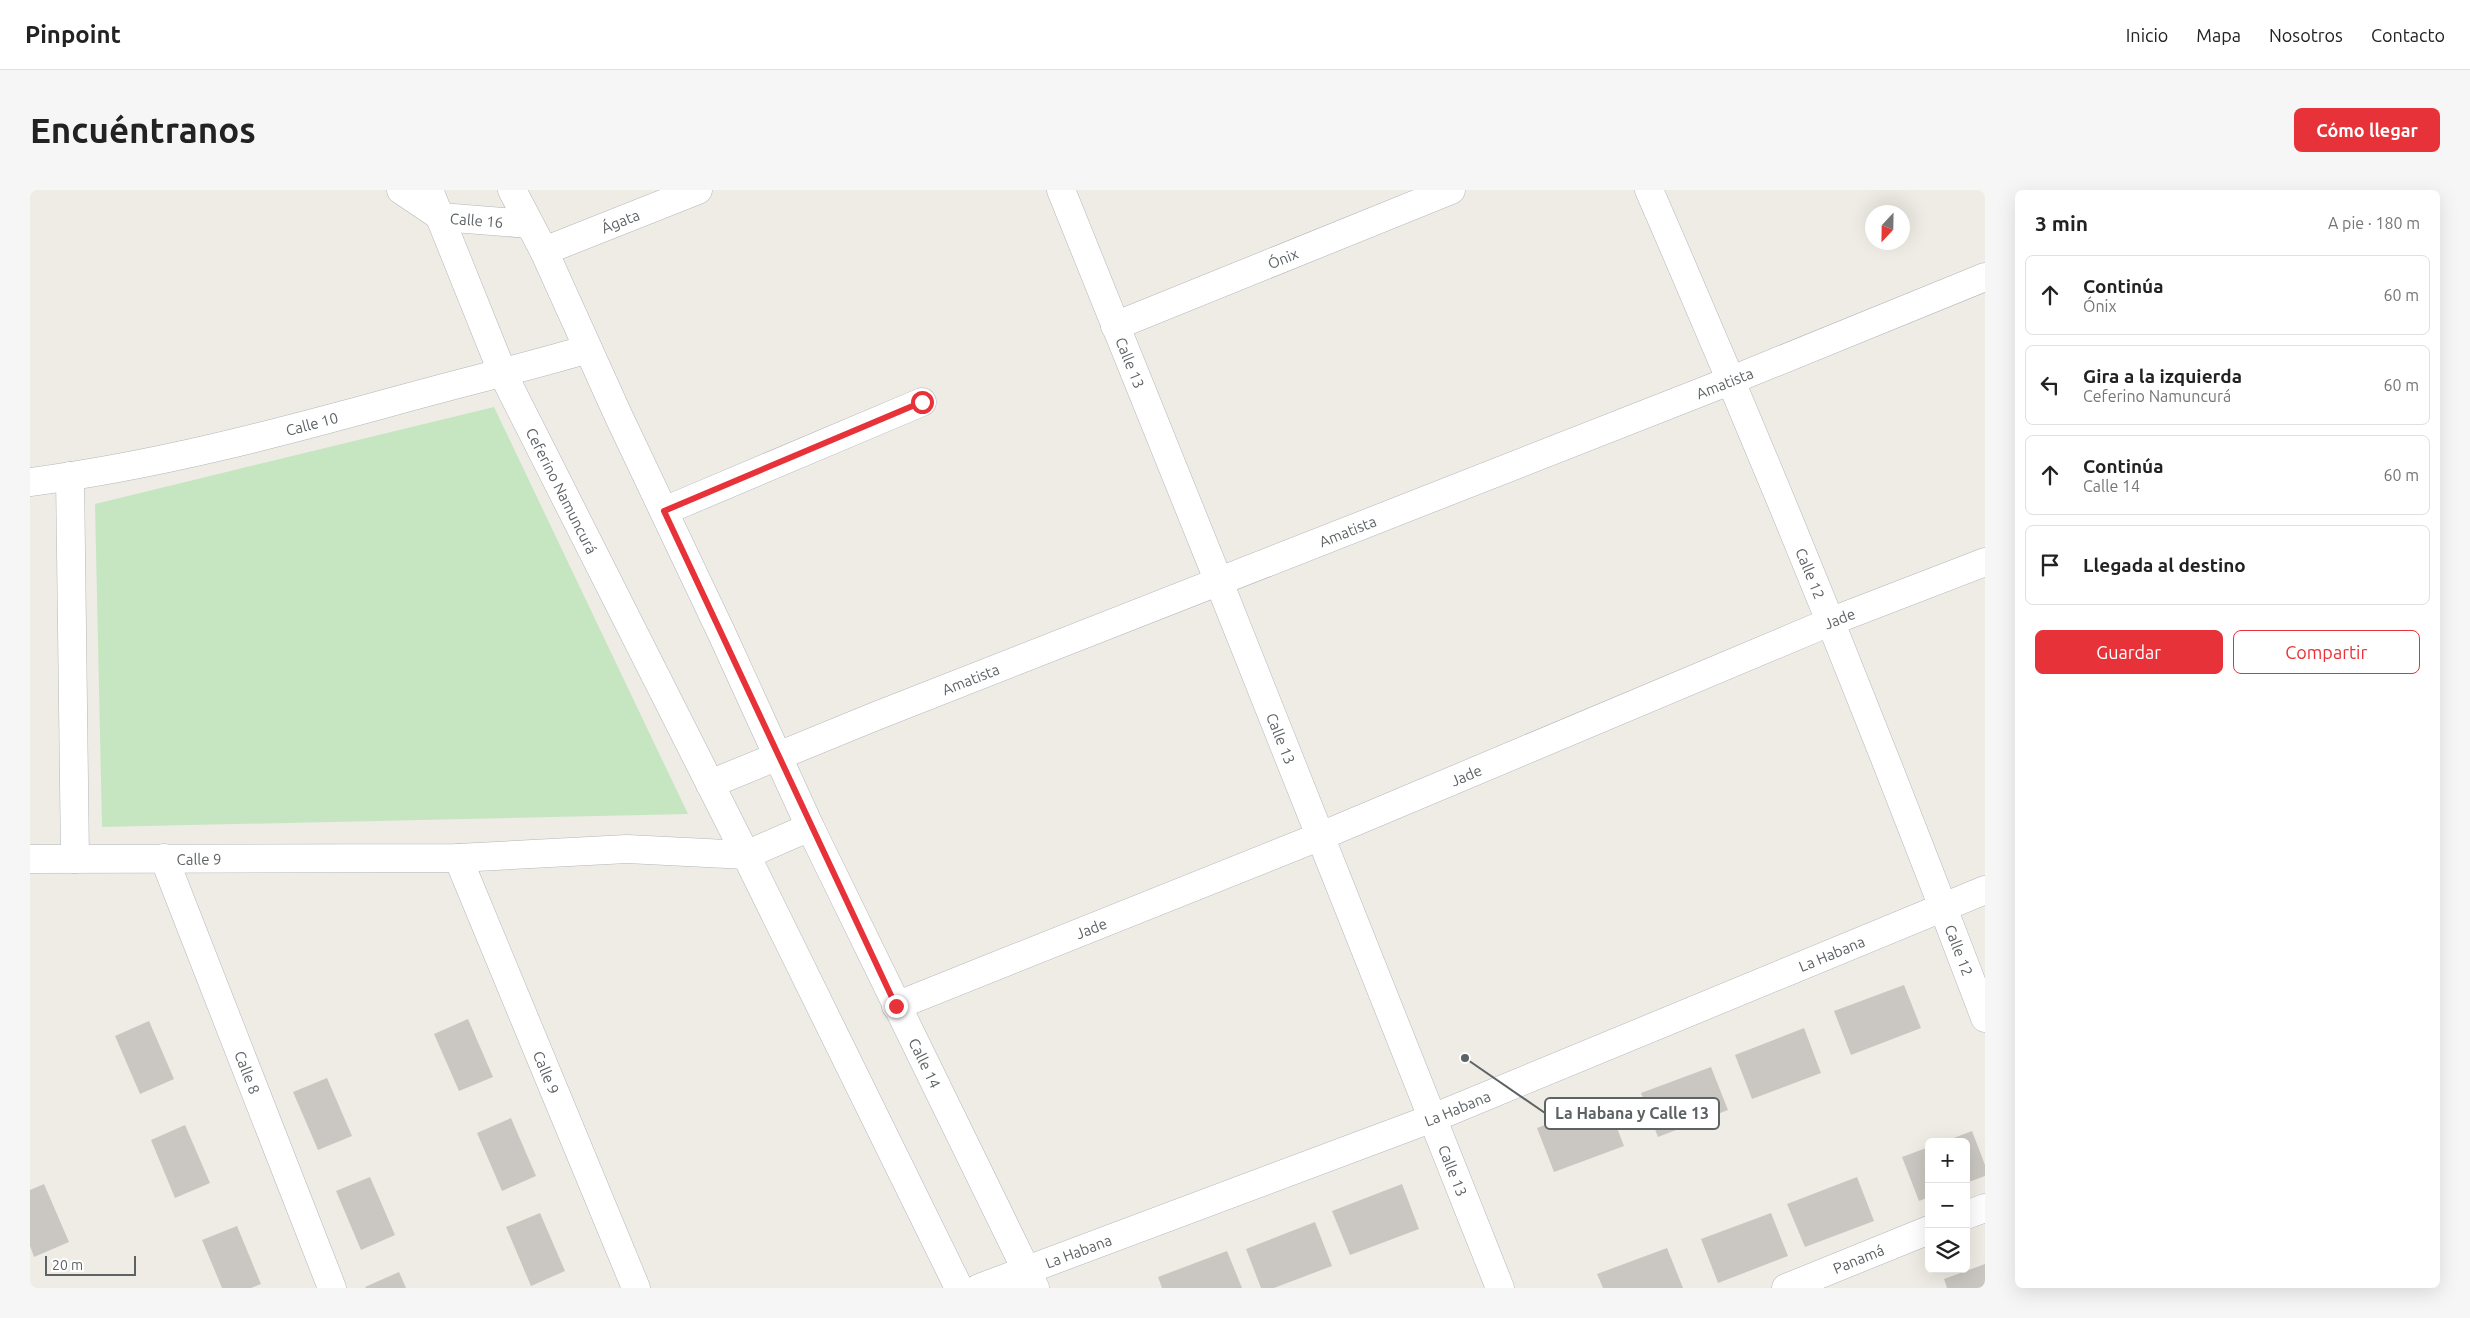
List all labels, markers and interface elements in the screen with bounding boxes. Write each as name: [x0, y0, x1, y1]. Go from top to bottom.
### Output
text: Pinpoint: [25, 21, 121, 48]
text: Inicio: [2126, 25, 2168, 45]
text: Mapa: [2196, 25, 2241, 45]
text: Nosotros: [2269, 25, 2343, 45]
text: Contacto: [2371, 25, 2445, 45]
button: Cómo llegar: [2294, 108, 2440, 152]
text: Encuéntranos: [30, 110, 256, 150]
north arrow: [1865, 205, 1910, 250]
street label: Ágata: [599, 206, 642, 236]
street label: Calle 16: [449, 209, 504, 230]
text: 3 min: [2035, 211, 2088, 235]
text: A pie · 180 m: [2328, 214, 2420, 232]
street label: Ónix: [1265, 244, 1301, 272]
text: Continúa: [2083, 275, 2164, 297]
icon: ahead: [2036, 281, 2064, 309]
text: 60 m: [2383, 286, 2419, 304]
text: Ónix: [2083, 297, 2117, 315]
street label: Calle 13: [1113, 335, 1148, 390]
street label: Amatista: [1693, 364, 1756, 402]
text: Gira a la izquierda: [2083, 365, 2242, 387]
icon: left: [2036, 371, 2064, 399]
text: 60 m: [2383, 376, 2419, 394]
text: Ceferino Namuncurá: [2083, 387, 2231, 405]
route start: [911, 391, 934, 414]
street label: Calle 10: [284, 408, 340, 438]
street label: Ceferino Namuncurá: [523, 425, 601, 557]
text: Continúa: [2083, 455, 2164, 477]
icon: ahead: [2036, 461, 2064, 489]
text: 60 m: [2383, 466, 2419, 484]
text: Calle 14: [2083, 477, 2140, 495]
street label: Amatista: [1317, 512, 1379, 550]
street label: Calle 12: [1793, 545, 1829, 601]
icon: arrive: [2036, 551, 2064, 579]
text: Llegada al destino: [2083, 554, 2246, 576]
street label: Jade: [1821, 604, 1857, 632]
button: Guardar: [2035, 630, 2223, 674]
button: Compartir: [2233, 630, 2420, 674]
street label: Amatista: [940, 660, 1002, 698]
street label: Calle 13: [1263, 710, 1299, 766]
street label: Jade: [1448, 761, 1484, 789]
street label: Calle 9: [176, 850, 222, 867]
street label: Jade: [1073, 914, 1109, 942]
street label: Calle 12: [1942, 922, 1977, 978]
street label: La Habana: [1796, 932, 1867, 975]
route end: [885, 995, 908, 1018]
street label: Calle 14: [906, 1035, 945, 1091]
street label: Calle 8: [232, 1048, 264, 1096]
street label: Calle 9: [530, 1048, 563, 1096]
street label: La Habana: [1422, 1087, 1493, 1129]
callout: La Habana y Calle 13: [1545, 1098, 1719, 1129]
text: La Habana y Calle 13: [1555, 1104, 1709, 1122]
map controls: [1925, 1138, 1970, 1273]
button: +: [1925, 1138, 1970, 1183]
street label: Calle 13: [1435, 1142, 1471, 1198]
button: −: [1925, 1183, 1970, 1228]
button: layers: [1925, 1228, 1970, 1273]
street label: La Habana: [1043, 1231, 1114, 1271]
street label: Panamá: [1830, 1241, 1886, 1277]
scale bar: [45, 1253, 136, 1276]
text: 20 m: [52, 1257, 83, 1273]

